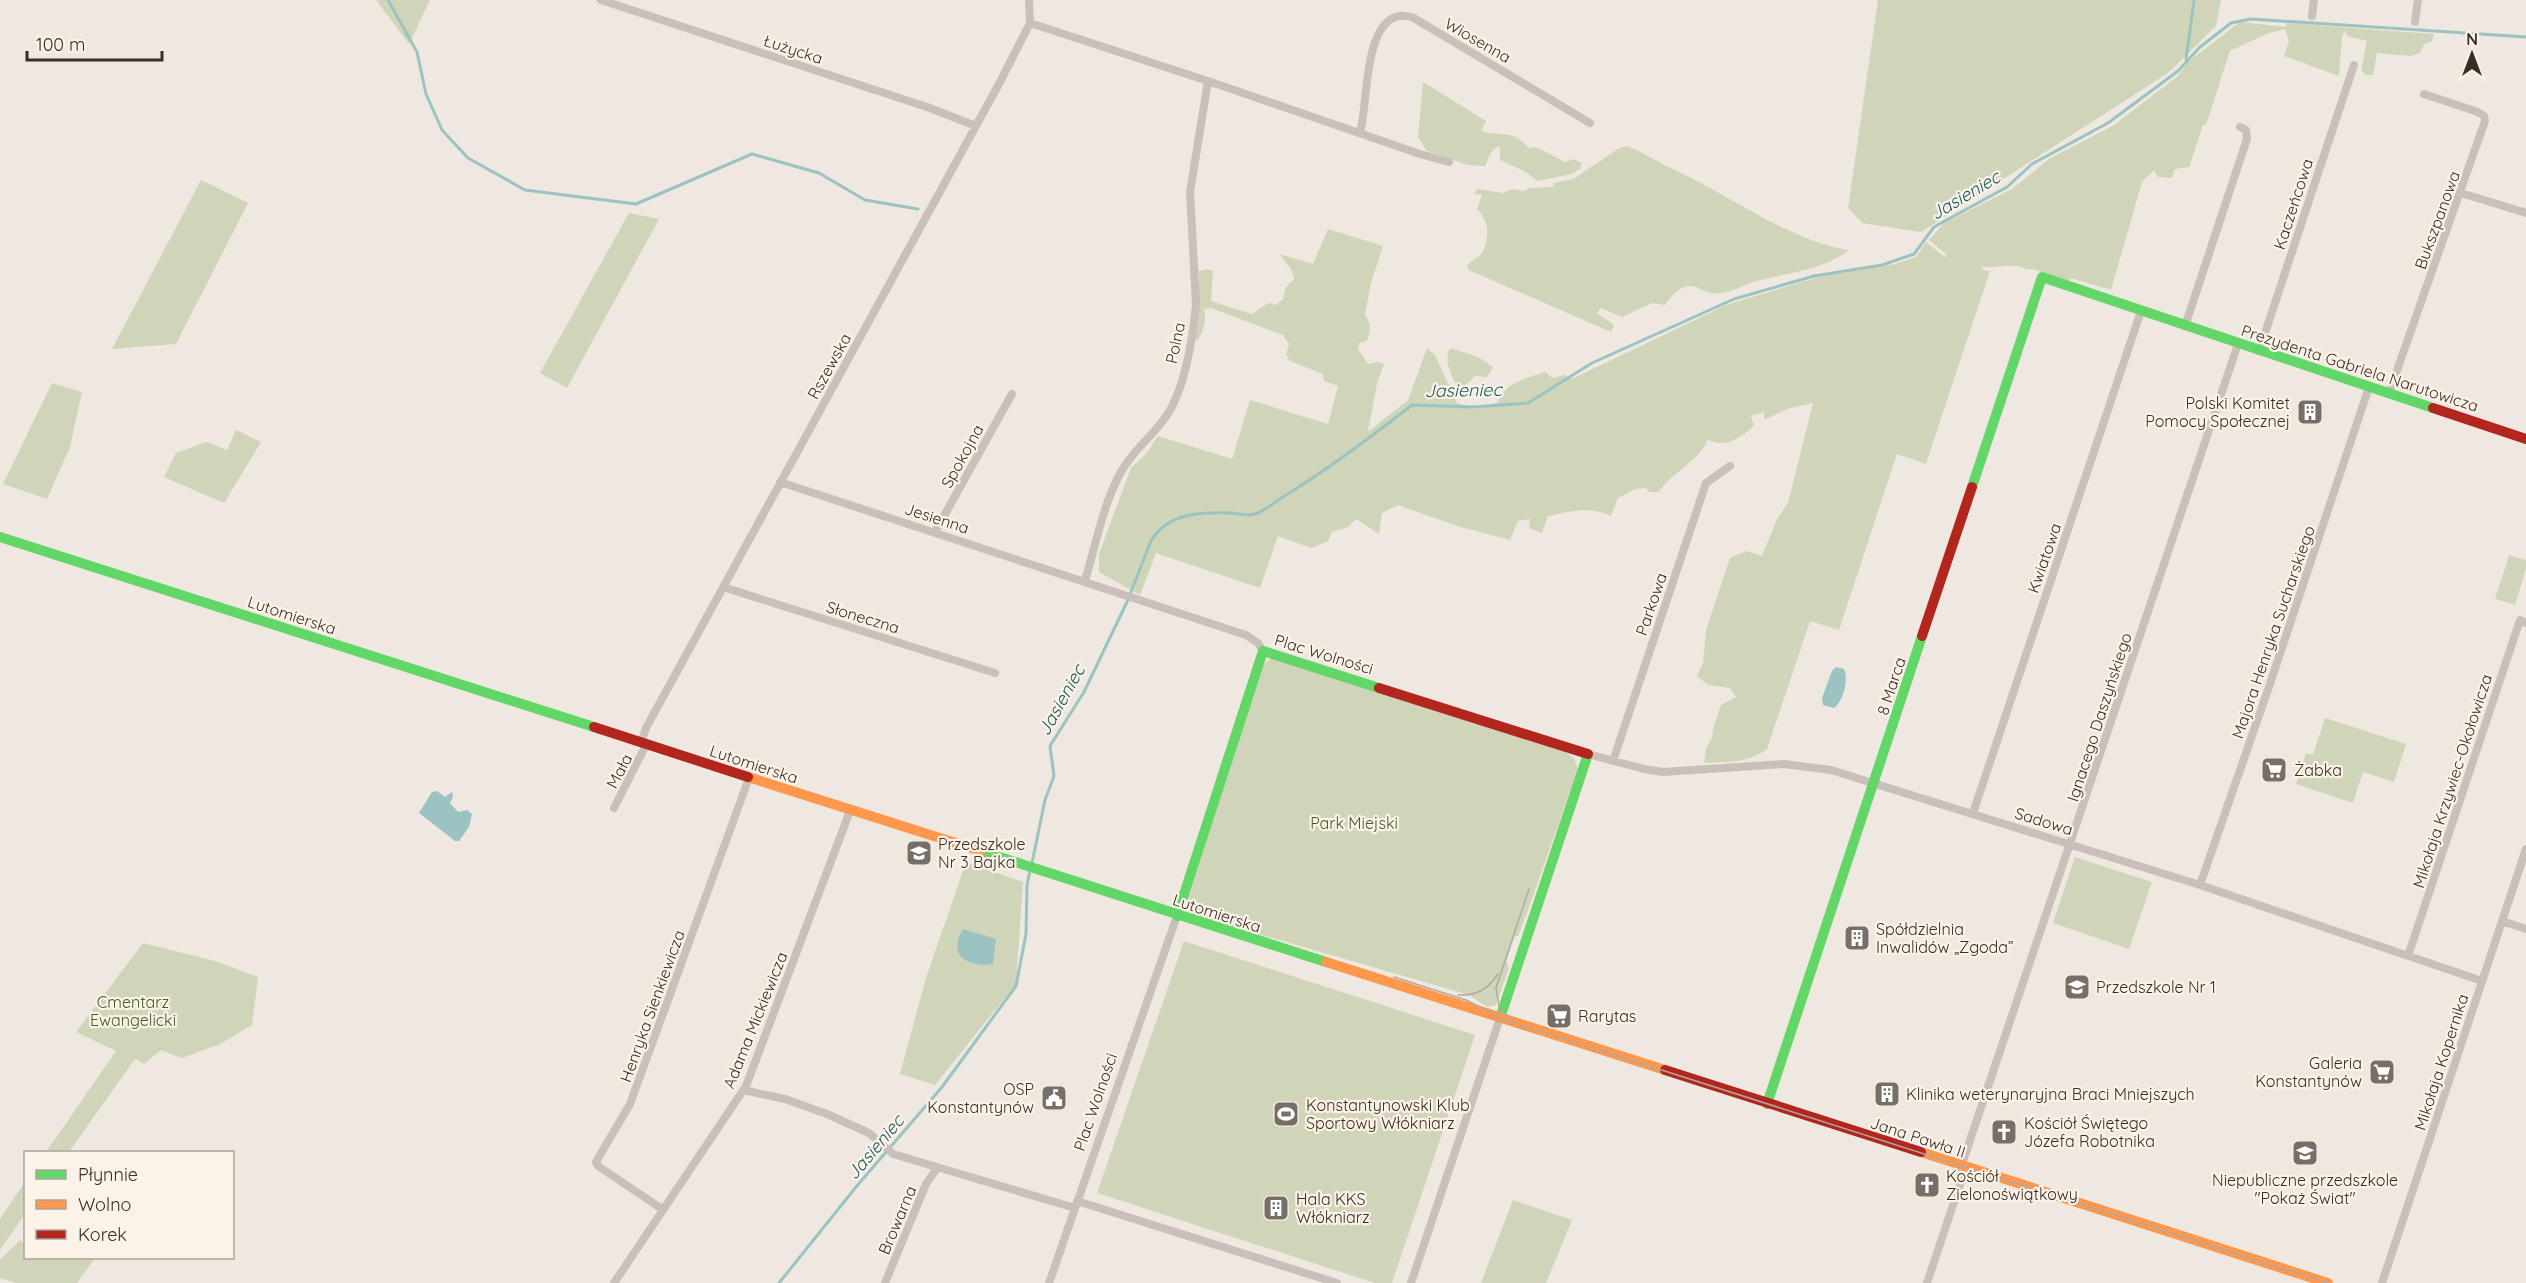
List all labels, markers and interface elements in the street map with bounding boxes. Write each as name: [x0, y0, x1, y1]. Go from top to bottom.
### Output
street label: Wiosenna: [1441, 13, 1515, 67]
scale bar: [27, 24, 162, 62]
north arrow: [2442, 24, 2502, 84]
text: N: [2466, 29, 2478, 49]
street label: Łużycka: [761, 30, 825, 68]
text: 100 m: [36, 33, 85, 56]
street label: Kaczeńcowa: [2269, 156, 2317, 252]
water label: Jasieniec: [1926, 164, 2006, 225]
street label: Bukszpanowa: [2410, 168, 2464, 272]
street label: Prezydenta Gabriela Narutowicza: [2239, 320, 2481, 416]
street label: Polna: [1161, 321, 1189, 365]
street label: Rszewska: [803, 329, 855, 403]
water label: Jasieniec: [1424, 378, 1504, 402]
place label: Polski Komitet Pomocy Społecznej: [2145, 393, 2290, 431]
building icon: Polski Komitet Pomocy Społecznej: [2295, 397, 2325, 427]
street label: Spokojna: [936, 421, 988, 491]
street label: Jesienna: [902, 498, 972, 538]
street label: Kwiatowa: [2023, 520, 2065, 596]
street label: Majora Henryka Sucharskiego: [2227, 523, 2319, 741]
street label: Parkowa: [1631, 570, 1671, 638]
street label: Lutomierska: [245, 591, 339, 639]
street label: Słoneczna: [824, 596, 902, 638]
street label: Plac Wolności: [1272, 629, 1376, 679]
street label: Ignacego Daszyńskiego: [2062, 630, 2136, 804]
street label: 8 Marca: [1872, 655, 1910, 717]
water label: Jasieniec: [1032, 659, 1091, 739]
street label: Mikołaja Krzywiec-Okołowicza: [2408, 672, 2496, 890]
street label: Lutomierska: [707, 740, 801, 788]
street label: Mała: [602, 750, 636, 792]
supermarket icon: Żabka: [2259, 755, 2289, 785]
place label: Żabka: [2294, 760, 2342, 780]
street label: Sadowa: [2012, 803, 2076, 839]
park label: Park Miejski: [1310, 813, 1398, 833]
place label: Przedszkole Nr 3 Bajka: [938, 834, 1026, 872]
school or university icon: Przedszkole Nr 3 Bajka: [904, 838, 934, 868]
street label: Lutomierska: [1170, 889, 1264, 937]
place label: Spółdzielnia Inwalidów „Zgoda”: [1876, 919, 2014, 957]
building icon: Spółdzielnia Inwalidów „Zgoda”: [1842, 923, 1872, 953]
street label: Henryka Sienkiewicza: [615, 927, 689, 1085]
street label: Adama Mickiewicza: [718, 949, 792, 1091]
school or university icon: Przedszkole Nr 1: [2062, 972, 2092, 1002]
place label: Przedszkole Nr 1: [2096, 977, 2216, 997]
street label: Mikołaja Kopernika: [2410, 991, 2472, 1133]
park label: Cmentarz Ewangelicki: [90, 992, 176, 1030]
supermarket icon: Rarytas: [1544, 1001, 1574, 1031]
place label: Rarytas: [1578, 1006, 1636, 1026]
street label: Plac Wolności: [1069, 1050, 1121, 1154]
place label: Galeria Konstantynów: [2255, 1053, 2362, 1091]
supermarket icon: Galeria Konstantynów: [2367, 1057, 2397, 1087]
place label: OSP Konstantynów: [927, 1079, 1034, 1117]
building icon: Klinika weterynaryjna Braci Mniejszych: [1872, 1079, 1902, 1109]
public building icon: OSP Konstantynów: [1039, 1083, 1069, 1113]
place label: Klinika weterynaryjna Braci Mniejszych: [1906, 1084, 2195, 1104]
place label: Konstantynowski Klub Sportowy Włókniarz: [1306, 1095, 1470, 1133]
sports icon: Konstantynowski Klub Sportowy Włókniarz: [1271, 1099, 1301, 1129]
water label: Jasieniec: [841, 1109, 910, 1184]
street label: Jana Pawła II: [1868, 1112, 1968, 1162]
place label: Kościół Świętego Józefa Robotnika: [2024, 1113, 2155, 1151]
church icon: Kościół Świętego Józefa Robotnika: [1989, 1117, 2019, 1147]
school or university icon: Niepubliczne przedszkole "Pokaż Świat": [2290, 1138, 2320, 1168]
legend: [24, 1151, 234, 1259]
text: Płynnie: [78, 1163, 138, 1186]
place label: Kościół Zielonoświątkowy: [1946, 1166, 2078, 1204]
church icon: Kościół Zielonoświątkowy: [1912, 1170, 1942, 1200]
place label: Niepubliczne przedszkole "Pokaż Świat": [2212, 1170, 2398, 1208]
street label: Browarna: [874, 1183, 920, 1257]
place label: Hala KKS Włókniarz: [1296, 1189, 1370, 1227]
text: Wolno: [78, 1193, 131, 1216]
building icon: Hala KKS Włókniarz: [1261, 1193, 1291, 1223]
text: Korek: [78, 1223, 127, 1246]

